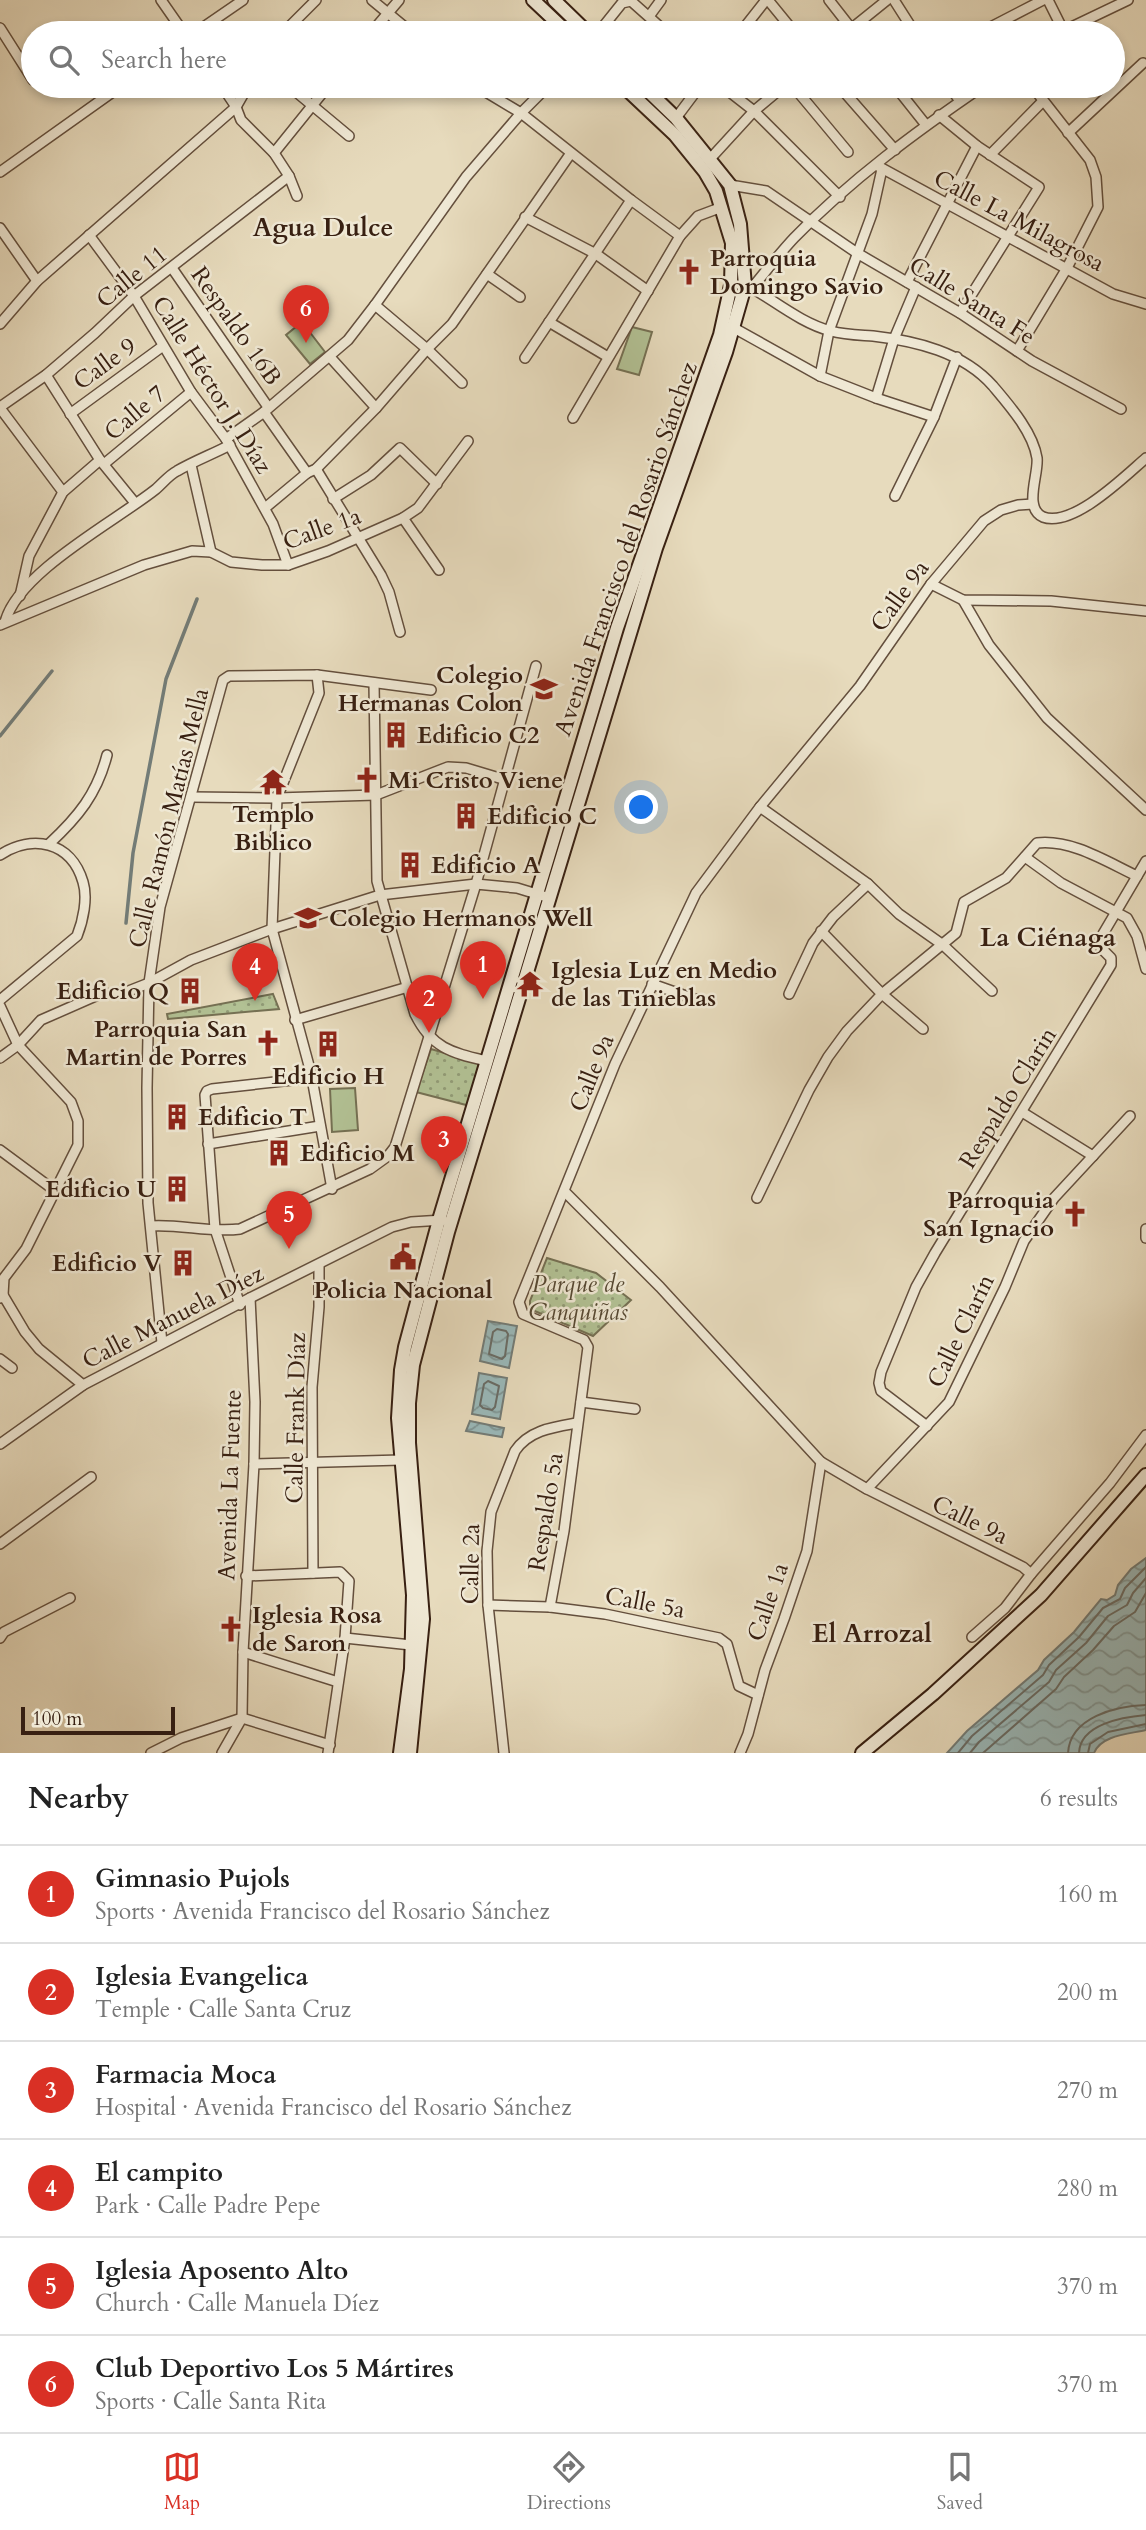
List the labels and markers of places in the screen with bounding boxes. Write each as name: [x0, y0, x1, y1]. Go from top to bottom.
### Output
place label: Parroquia Domingo Savio: [710, 242, 883, 303]
church icon: Parroquia Domingo Savio: [674, 257, 704, 287]
pin: 6: [283, 285, 329, 343]
place label: Colegio Hermanas Colon: [338, 659, 524, 720]
school or university icon: Colegio Hermanas Colon: [529, 674, 559, 704]
place label: Edificio C2: [417, 719, 539, 752]
building icon: Edificio C2: [381, 720, 411, 750]
place label: Mi Cristo Viene: [388, 764, 563, 797]
church icon: Mi Cristo Viene: [352, 765, 382, 795]
temple icon: Templo Biblico: [258, 767, 288, 797]
place label: Templo Biblico: [232, 798, 314, 859]
place label: Edificio C: [487, 800, 597, 833]
building icon: Edificio C: [451, 801, 481, 831]
place label: Edificio A: [431, 849, 541, 882]
building icon: Edificio A: [395, 850, 425, 880]
place label: Colegio Hermanos Well: [329, 902, 593, 935]
school or university icon: Colegio Hermanos Well: [293, 903, 323, 933]
pin: 1: [460, 941, 506, 999]
pin: 4: [232, 943, 278, 1001]
place label: Iglesia Luz en Medio de las Tinieblas: [551, 954, 777, 1015]
temple icon: Iglesia Luz en Medio de las Tinieblas: [515, 969, 545, 999]
place label: Edificio Q: [56, 975, 169, 1008]
pin: 2: [406, 975, 452, 1033]
building icon: Edificio Q: [175, 976, 205, 1006]
place label: Parroquia San Martin de Porres: [66, 1013, 248, 1074]
church icon: Parroquia San Martin de Porres: [253, 1028, 283, 1058]
building icon: Edificio H: [313, 1029, 343, 1059]
place label: Edificio H: [272, 1060, 384, 1093]
place label: Edificio T: [198, 1101, 307, 1134]
building icon: Edificio T: [162, 1102, 192, 1132]
pin: 3: [421, 1116, 467, 1174]
place label: Edificio M: [300, 1137, 415, 1170]
building icon: Edificio M: [264, 1138, 294, 1168]
place label: Edificio U: [45, 1173, 156, 1206]
building icon: Edificio U: [162, 1174, 192, 1204]
place label: Parroquia San Ignacio: [923, 1184, 1054, 1245]
pin: 5: [266, 1191, 312, 1249]
church icon: Parroquia San Ignacio: [1060, 1199, 1090, 1229]
public building icon: Policia Nacional: [388, 1242, 418, 1272]
place label: Edificio V: [52, 1247, 162, 1280]
building icon: Edificio V: [168, 1248, 198, 1278]
place label: Policia Nacional: [314, 1274, 492, 1307]
place label: Iglesia Rosa de Saron: [252, 1599, 382, 1660]
church icon: Iglesia Rosa de Saron: [216, 1614, 246, 1644]

